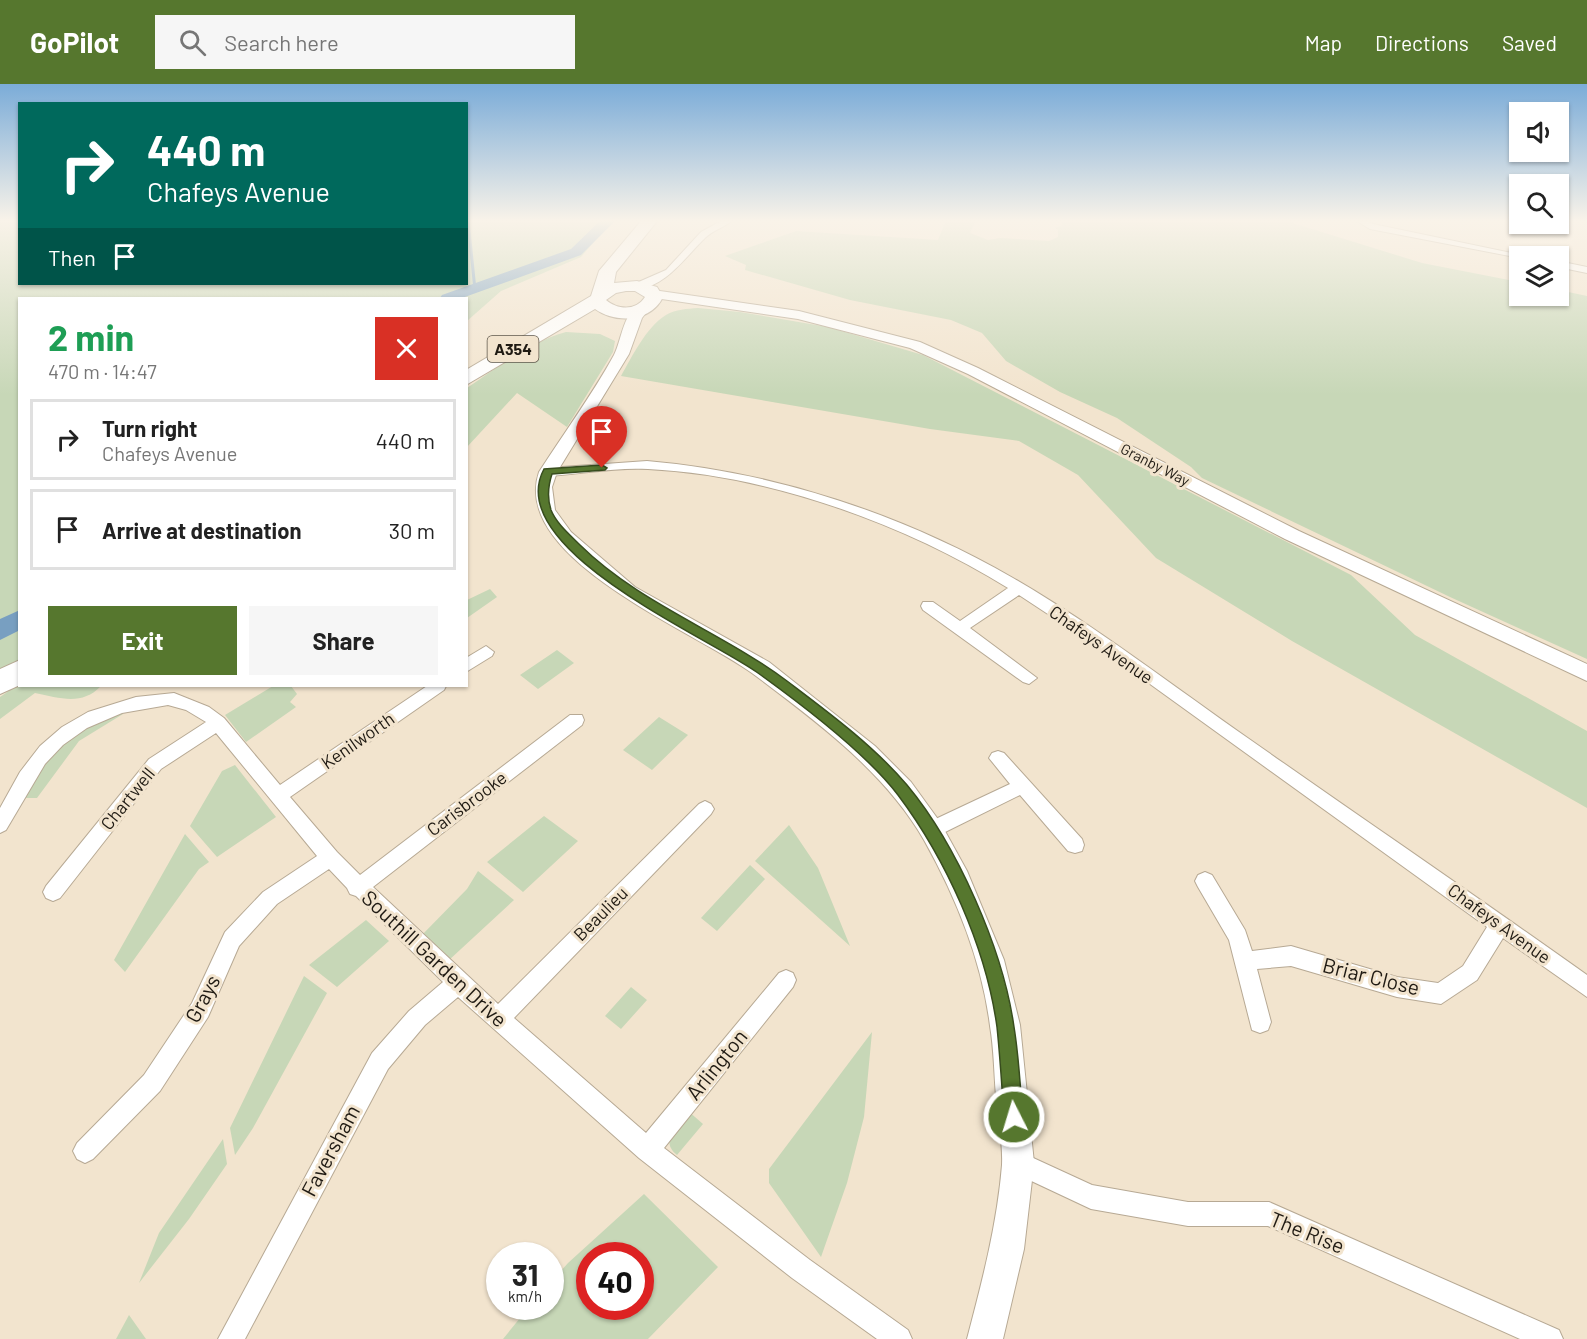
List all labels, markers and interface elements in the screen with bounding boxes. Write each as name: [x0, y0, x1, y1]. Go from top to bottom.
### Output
search box: [155, 15, 575, 69]
text: GoPilot: [30, 25, 119, 59]
icon: search: [176, 26, 209, 59]
text: Search here: [224, 29, 339, 55]
text: Map: [1305, 30, 1342, 55]
text: Directions: [1375, 30, 1469, 55]
text: Saved: [1502, 30, 1557, 55]
map controls: [1509, 102, 1569, 306]
button: sound: [1509, 102, 1569, 162]
text: 440 m: [147, 124, 265, 174]
icon: right: [48, 126, 126, 204]
button: search: [1509, 174, 1569, 234]
text: Chafeys Avenue: [147, 175, 330, 207]
icon: arrive: [108, 240, 141, 273]
text: Then: [48, 244, 96, 270]
button: layers: [1509, 246, 1569, 306]
text: 2 min: [48, 315, 134, 358]
button: close: [375, 317, 438, 380]
road number: A354: [488, 336, 538, 362]
text: 470 m · 14:47: [48, 359, 157, 383]
pin: [576, 406, 627, 468]
text: Turn right: [102, 415, 197, 441]
icon: arrive: [585, 415, 618, 448]
icon: right: [51, 423, 84, 456]
text: 440 m: [376, 427, 435, 453]
street label: Granby Way: [1118, 439, 1193, 489]
text: Chafeys Avenue: [102, 441, 237, 465]
icon: arrive: [51, 513, 84, 546]
text: Arrive at destination: [102, 517, 301, 543]
text: 30 m: [389, 517, 435, 543]
street label: Chafeys Avenue: [1045, 600, 1158, 688]
button: Exit: [48, 606, 237, 675]
button: Share: [249, 606, 438, 675]
street label: Kenilworth: [317, 707, 398, 773]
street label: Chartwell: [95, 763, 159, 834]
street label: Carisbrooke: [422, 766, 511, 840]
street label: Chafeys Avenue: [1444, 878, 1555, 968]
street label: Beaulieu: [569, 882, 632, 945]
street label: Southill Garden Drive: [357, 884, 513, 1032]
street label: Briar Close: [1320, 951, 1422, 1000]
street label: Grays: [179, 970, 225, 1026]
street label: Arlington: [680, 1024, 752, 1104]
position arrow: [982, 1085, 1046, 1149]
street label: Faversham: [295, 1100, 364, 1200]
street label: The Rise: [1267, 1205, 1348, 1258]
speed limit sign: 40: [576, 1242, 654, 1320]
text: 31: [512, 1256, 538, 1292]
text: km/h: [508, 1287, 542, 1305]

